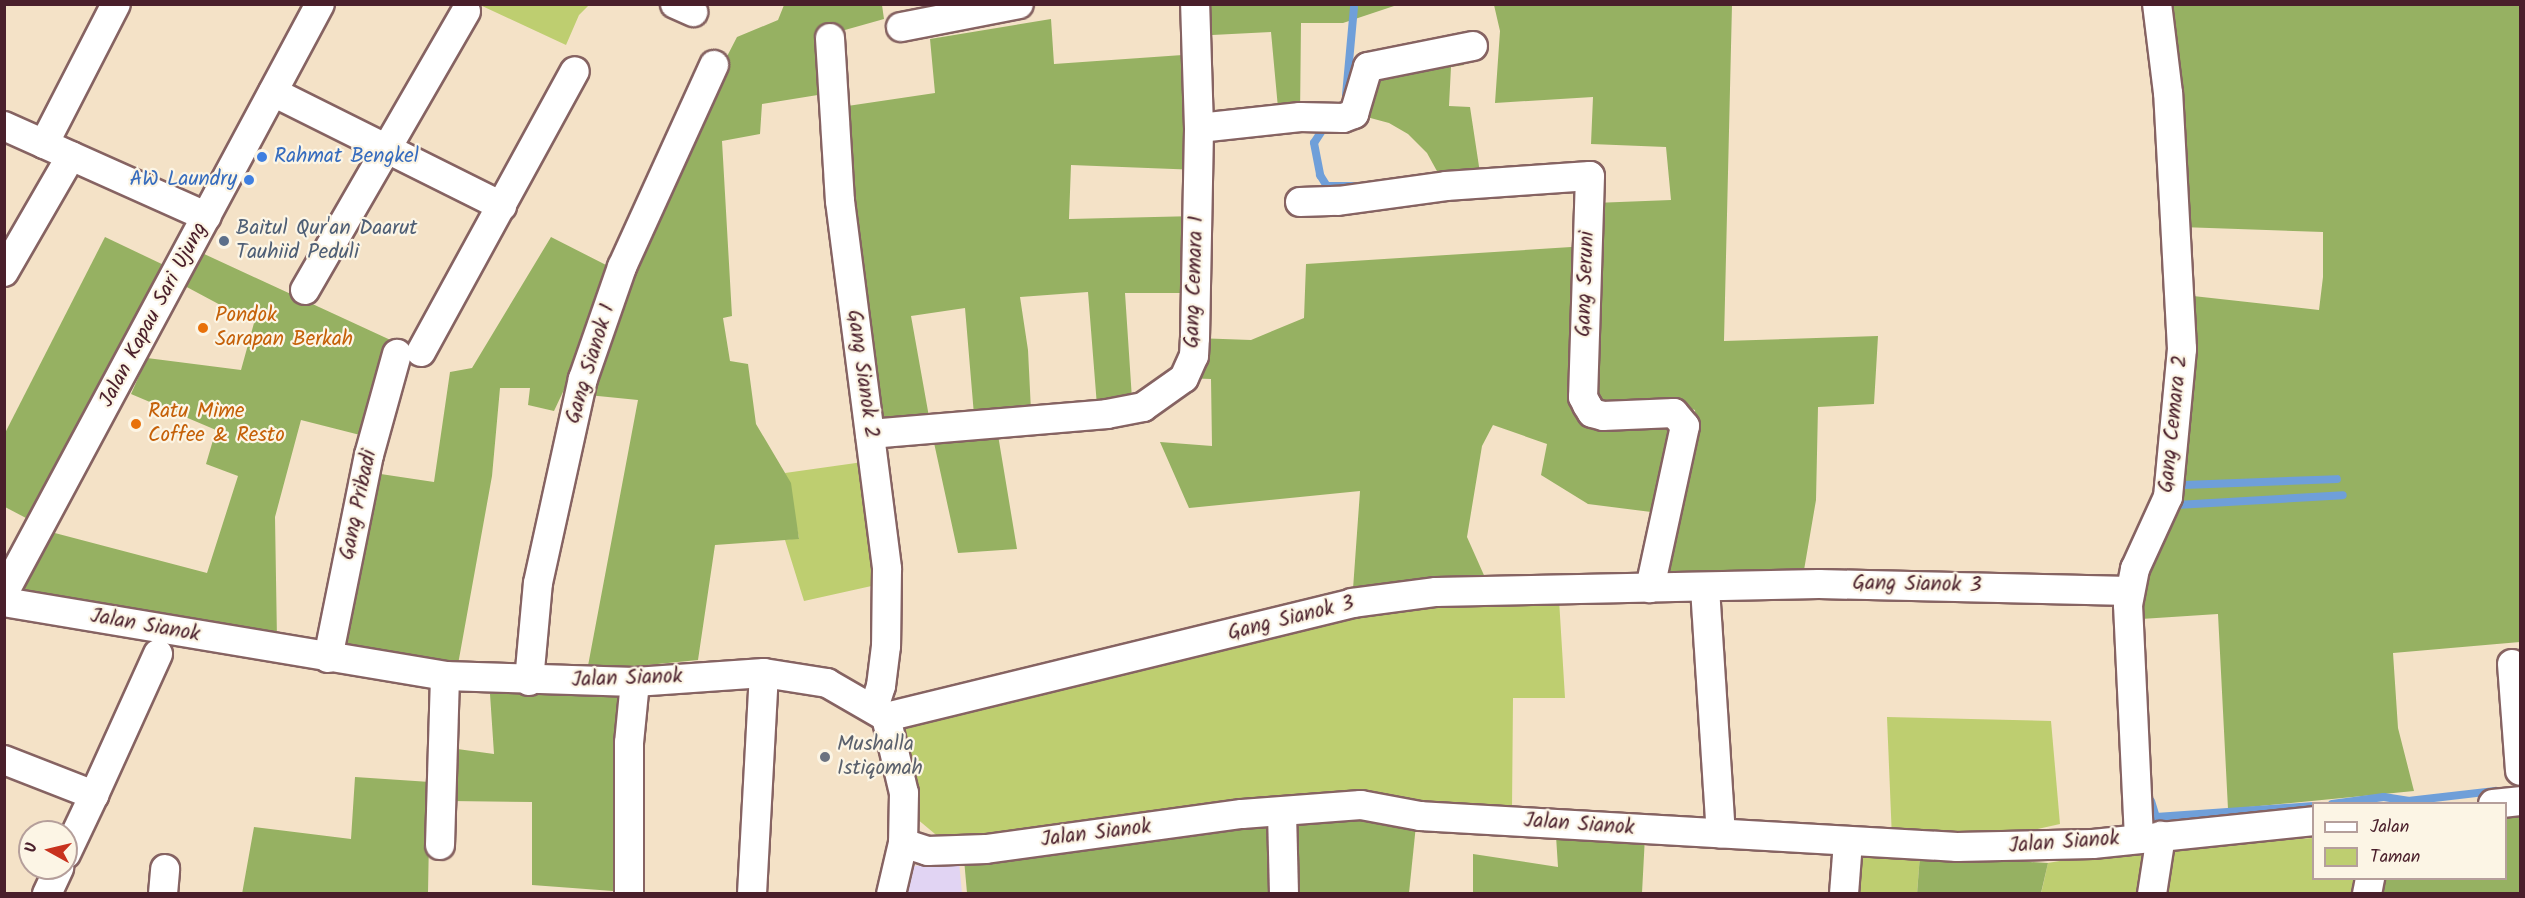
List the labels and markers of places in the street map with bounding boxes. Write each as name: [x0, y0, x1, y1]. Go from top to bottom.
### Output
place label: Rahmat Bengkel: [274, 144, 419, 170]
marker: Rahmat Bengkel: [255, 150, 269, 164]
place label: AW Laundry: [130, 167, 237, 193]
marker: AW Laundry: [242, 173, 256, 187]
place label: Baitul Qur'an Daarut Tauhiid Peduli: [236, 216, 417, 266]
marker: Baitul Qur'an Daarut Tauhiid Peduli: [217, 234, 231, 248]
place label: Pondok Sarapan Berkah: [215, 303, 353, 353]
marker: Pondok Sarapan Berkah: [196, 321, 210, 335]
place label: Ratu Mime Coffee & Resto: [148, 399, 285, 449]
marker: Ratu Mime Coffee & Resto: [129, 417, 143, 431]
place label: Mushalla Istiqomah: [837, 732, 923, 782]
marker: Mushalla Istiqomah: [818, 750, 832, 764]

